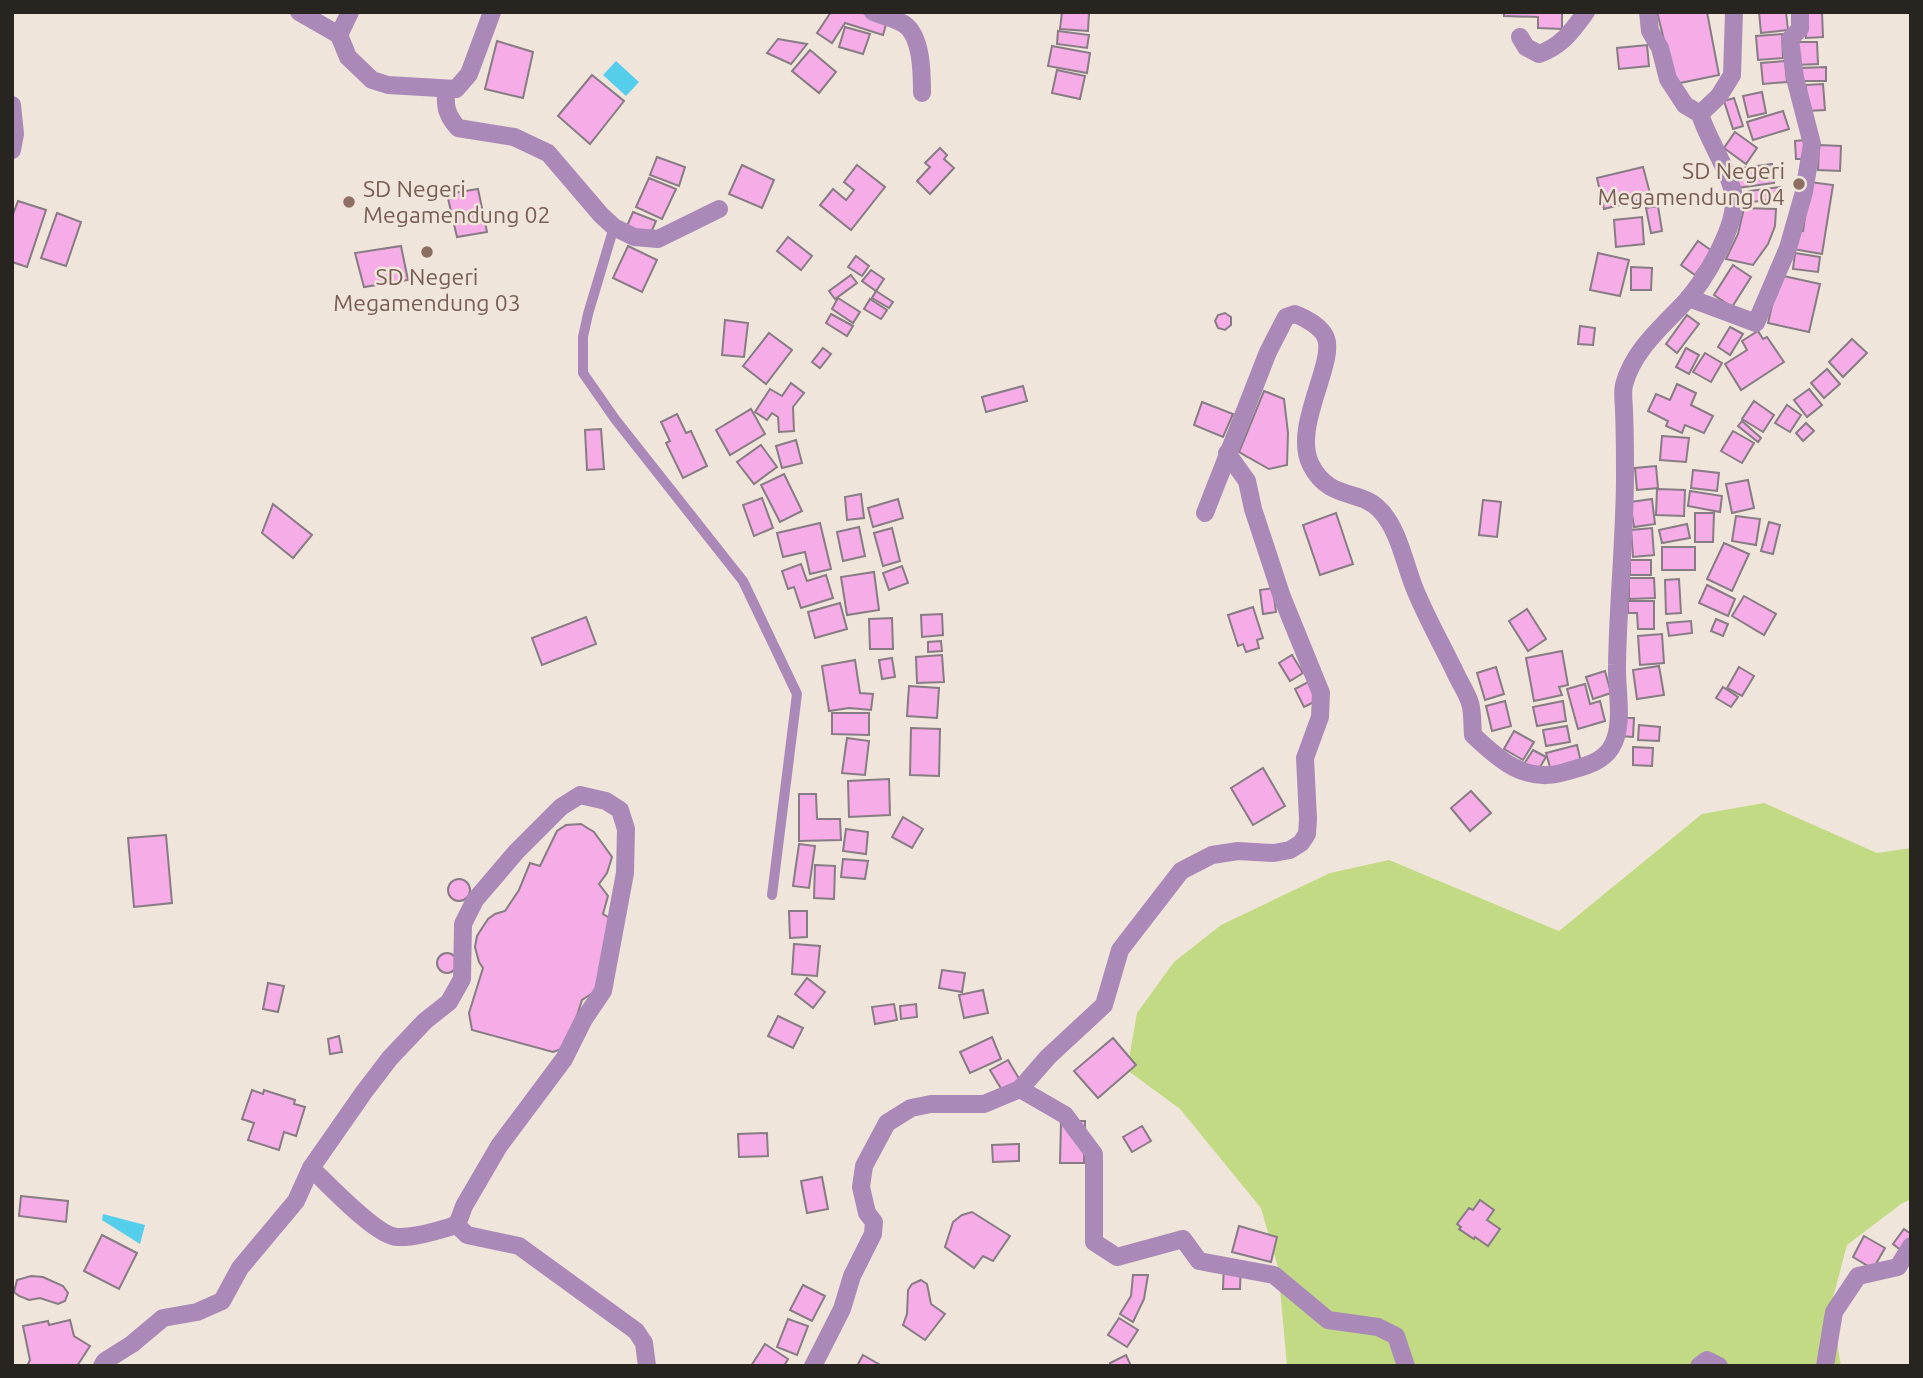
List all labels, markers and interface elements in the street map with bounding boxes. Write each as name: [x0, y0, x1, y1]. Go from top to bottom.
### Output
place label: SD Negeri Megamendung 04: [1597, 158, 1785, 209]
place label: SD Negeri Megamendung 02: [363, 176, 551, 227]
marker: SD Negeri Megamendung 04: [1791, 176, 1807, 192]
marker: SD Negeri Megamendung 02: [341, 194, 357, 210]
marker: SD Negeri Megamendung 03: [419, 244, 435, 260]
place label: SD Negeri Megamendung 03: [333, 264, 521, 315]

